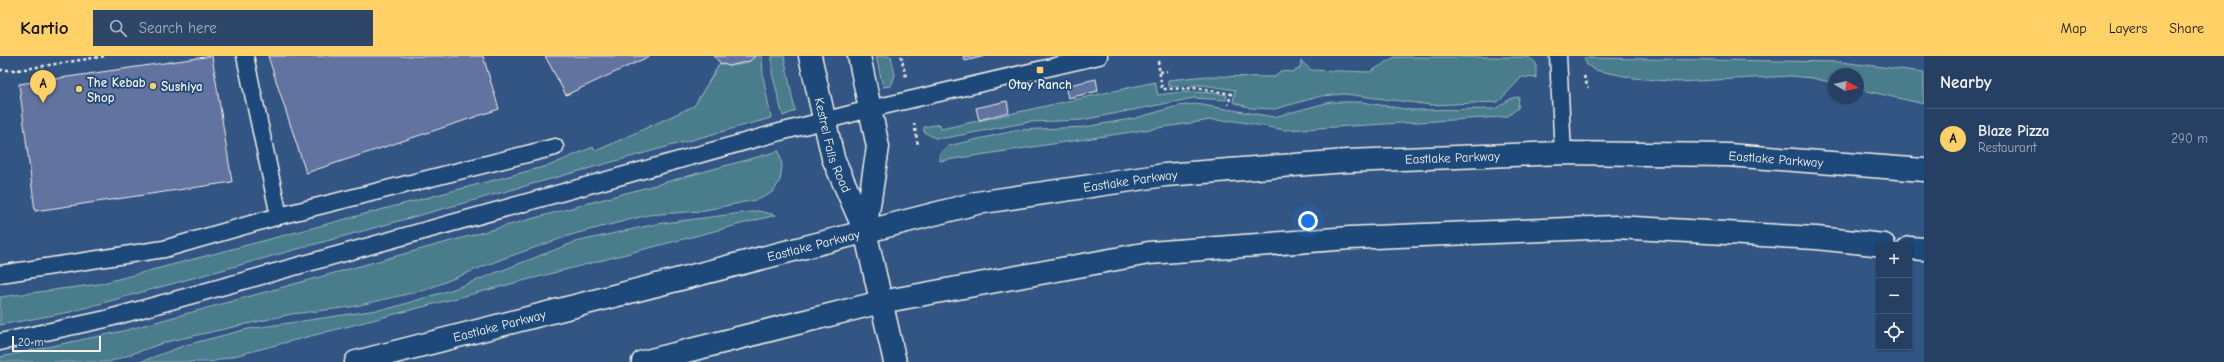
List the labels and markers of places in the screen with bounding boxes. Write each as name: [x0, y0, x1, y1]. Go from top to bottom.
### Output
marker: Otay Ranch: [1035, 65, 1045, 75]
pin: A: [30, 70, 56, 103]
place label: The Kebab Shop: [87, 75, 146, 105]
place label: Otay Ranch: [1008, 77, 1072, 92]
place label: Sushiya: [161, 79, 203, 94]
marker: Sushiya: [148, 81, 158, 91]
marker: The Kebab Shop: [74, 84, 84, 94]

